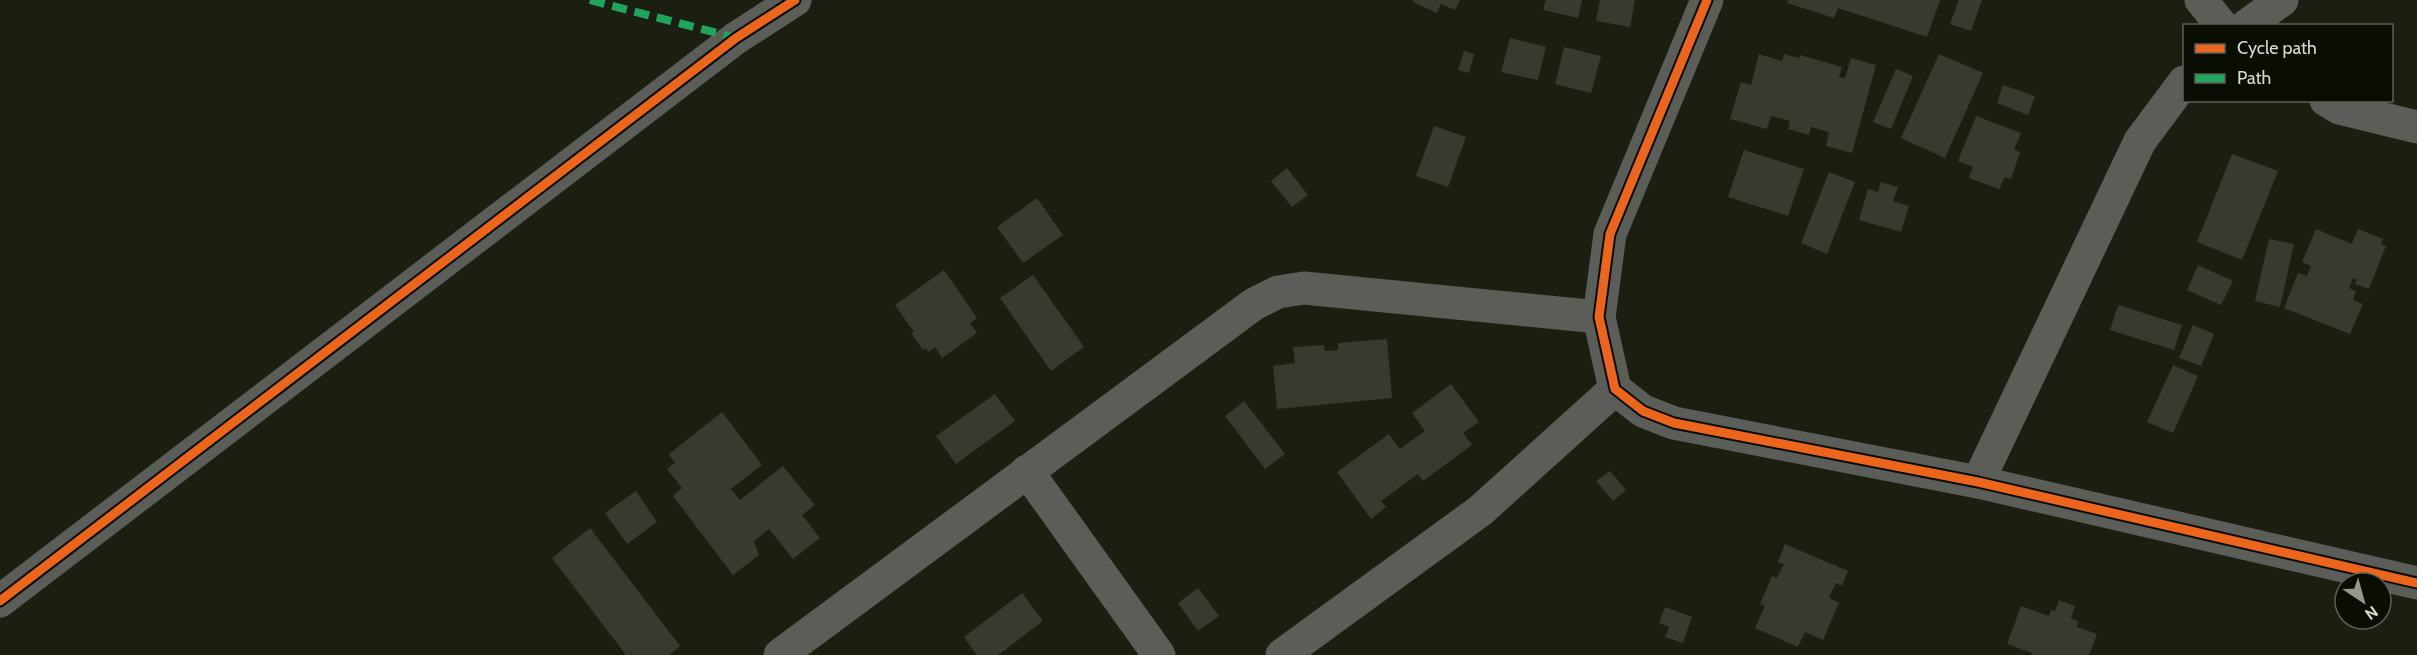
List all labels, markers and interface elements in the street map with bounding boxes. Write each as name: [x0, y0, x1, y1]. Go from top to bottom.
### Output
legend: [2183, 24, 2393, 102]
text: Cycle path: [2237, 37, 2317, 59]
text: Path: [2237, 67, 2271, 89]
north arrow: [2333, 571, 2393, 631]
text: N: [2361, 602, 2382, 624]

